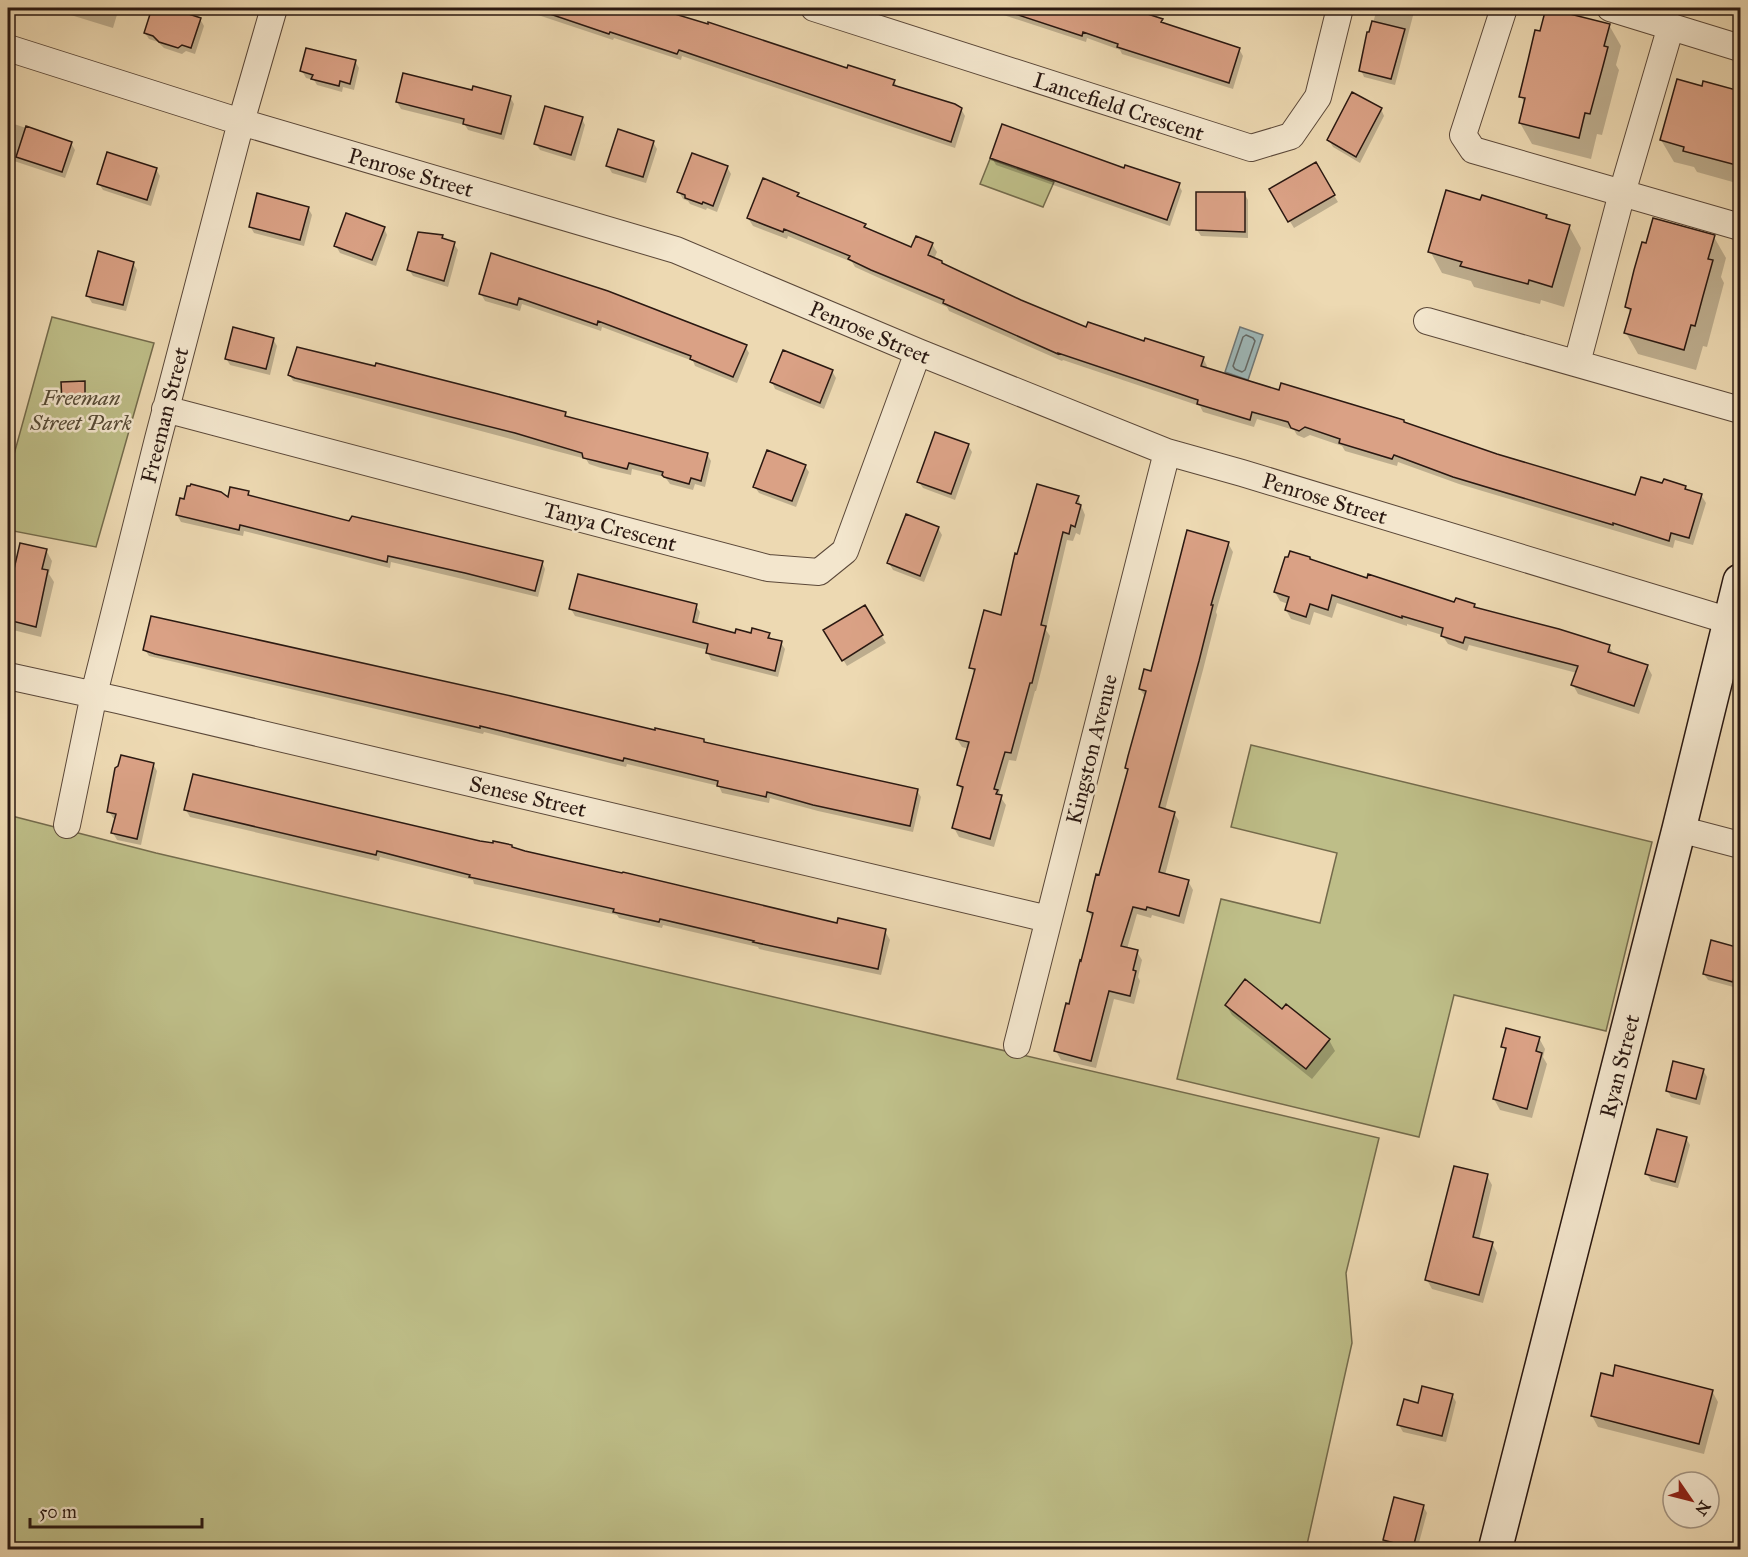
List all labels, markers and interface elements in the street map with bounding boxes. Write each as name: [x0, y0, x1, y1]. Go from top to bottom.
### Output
street label: Lancefield Crescent: [1030, 66, 1208, 147]
street label: Penrose Street: [345, 142, 477, 203]
street label: Penrose Street: [805, 295, 935, 370]
street label: Freeman Street: [135, 344, 194, 486]
park label: Freeman Street Park: [29, 384, 132, 436]
street label: Penrose Street: [1259, 467, 1391, 530]
street label: Tanya Crescent: [540, 496, 680, 557]
street label: Kingston Avenue: [1060, 671, 1123, 827]
street label: Senese Street: [467, 770, 589, 823]
street label: Ryan Street: [1594, 1011, 1645, 1121]
north arrow: [1661, 1470, 1721, 1530]
scale bar: [30, 1491, 202, 1529]
text: N: [1691, 1497, 1715, 1520]
text: 50 m: [39, 1501, 77, 1523]

